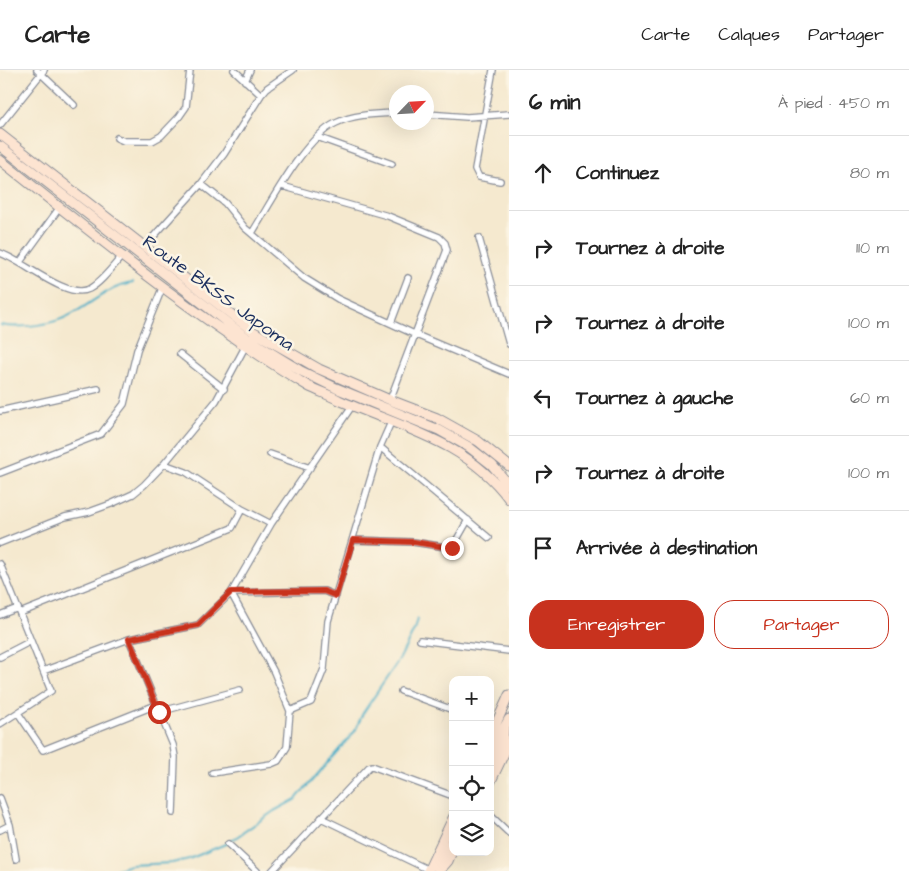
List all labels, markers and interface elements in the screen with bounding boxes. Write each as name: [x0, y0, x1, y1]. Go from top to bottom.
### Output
text: Carte: [25, 18, 90, 52]
text: Carte: [641, 22, 690, 47]
text: Calques: [718, 22, 780, 47]
text: Partager: [808, 22, 884, 47]
north arrow: [389, 85, 434, 130]
text: 6 min: [529, 88, 581, 117]
text: À pied · 450 m: [778, 92, 889, 114]
icon: ahead: [529, 159, 557, 187]
text: Continuez: [576, 160, 659, 187]
text: 80 m: [850, 162, 889, 184]
street label: Route BKSS Japoma: [137, 229, 300, 358]
icon: right: [529, 234, 557, 262]
text: Tournez à droite: [576, 235, 724, 262]
text: 110 m: [856, 237, 889, 259]
icon: right: [529, 309, 557, 337]
text: Tournez à droite: [576, 310, 724, 337]
text: 100 m: [848, 312, 889, 334]
icon: left: [529, 384, 557, 412]
text: Tournez à gauche: [576, 385, 734, 412]
text: 60 m: [850, 387, 889, 409]
icon: right: [529, 459, 557, 487]
text: Tournez à droite: [576, 460, 724, 487]
text: 100 m: [848, 462, 889, 484]
icon: arrive: [529, 534, 557, 562]
text: Arrivée à destination: [576, 535, 757, 562]
route end: [441, 537, 464, 560]
button: Enregistrer: [529, 600, 704, 649]
button: Partager: [714, 600, 889, 649]
map controls: [449, 676, 494, 856]
button: +: [449, 676, 494, 721]
route start: [148, 701, 171, 724]
button: −: [449, 721, 494, 766]
button: locate: [449, 766, 494, 811]
button: layers: [449, 811, 494, 856]

